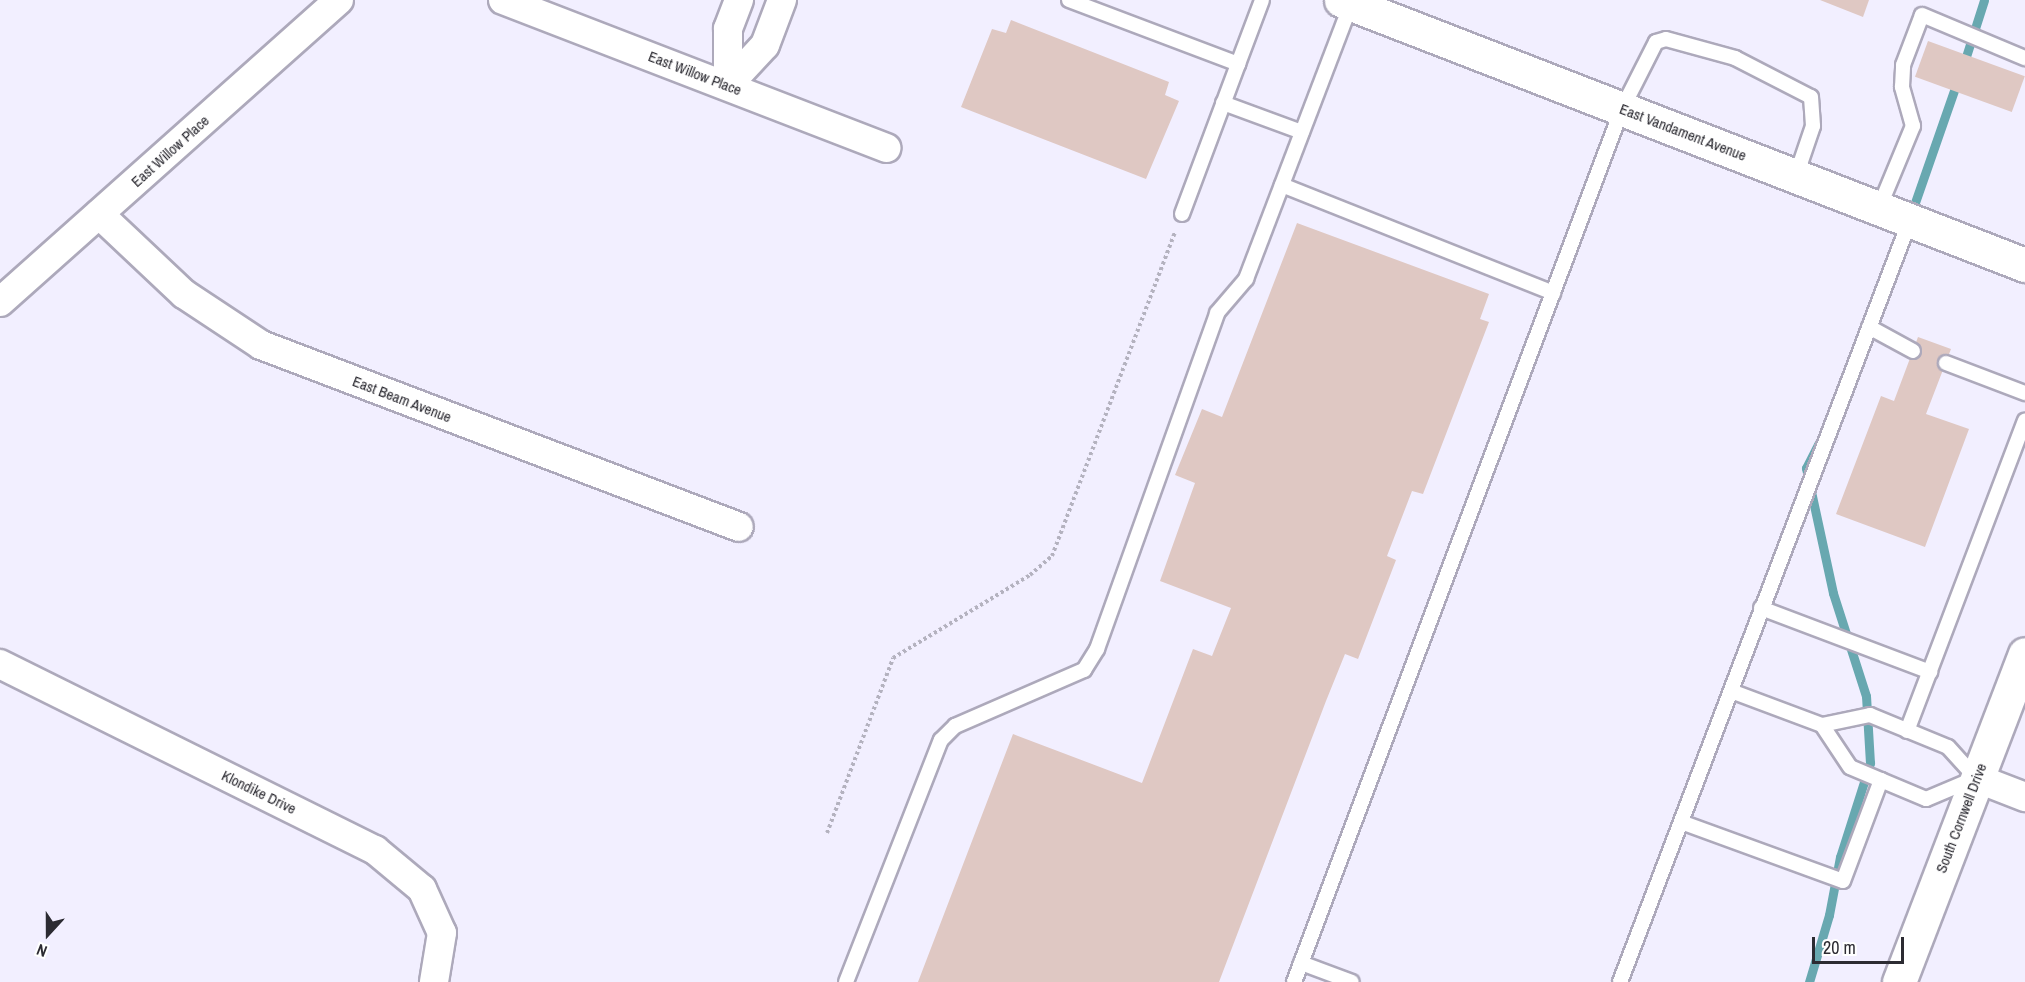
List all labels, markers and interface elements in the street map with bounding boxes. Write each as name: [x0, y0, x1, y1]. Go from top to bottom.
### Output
street label: East Willow Place: [646, 47, 744, 99]
street label: East Vandament Avenue: [1617, 99, 1749, 165]
street label: East Willow Place: [127, 111, 213, 191]
street label: East Beam Avenue: [350, 372, 454, 426]
street label: South Cornwell Drive: [1932, 761, 1990, 875]
street label: Klondike Drive: [219, 766, 299, 818]
north arrow: [18, 904, 78, 964]
scale bar: [1815, 925, 1906, 963]
text: 20 m: [1823, 935, 1856, 960]
text: N: [33, 939, 50, 963]

